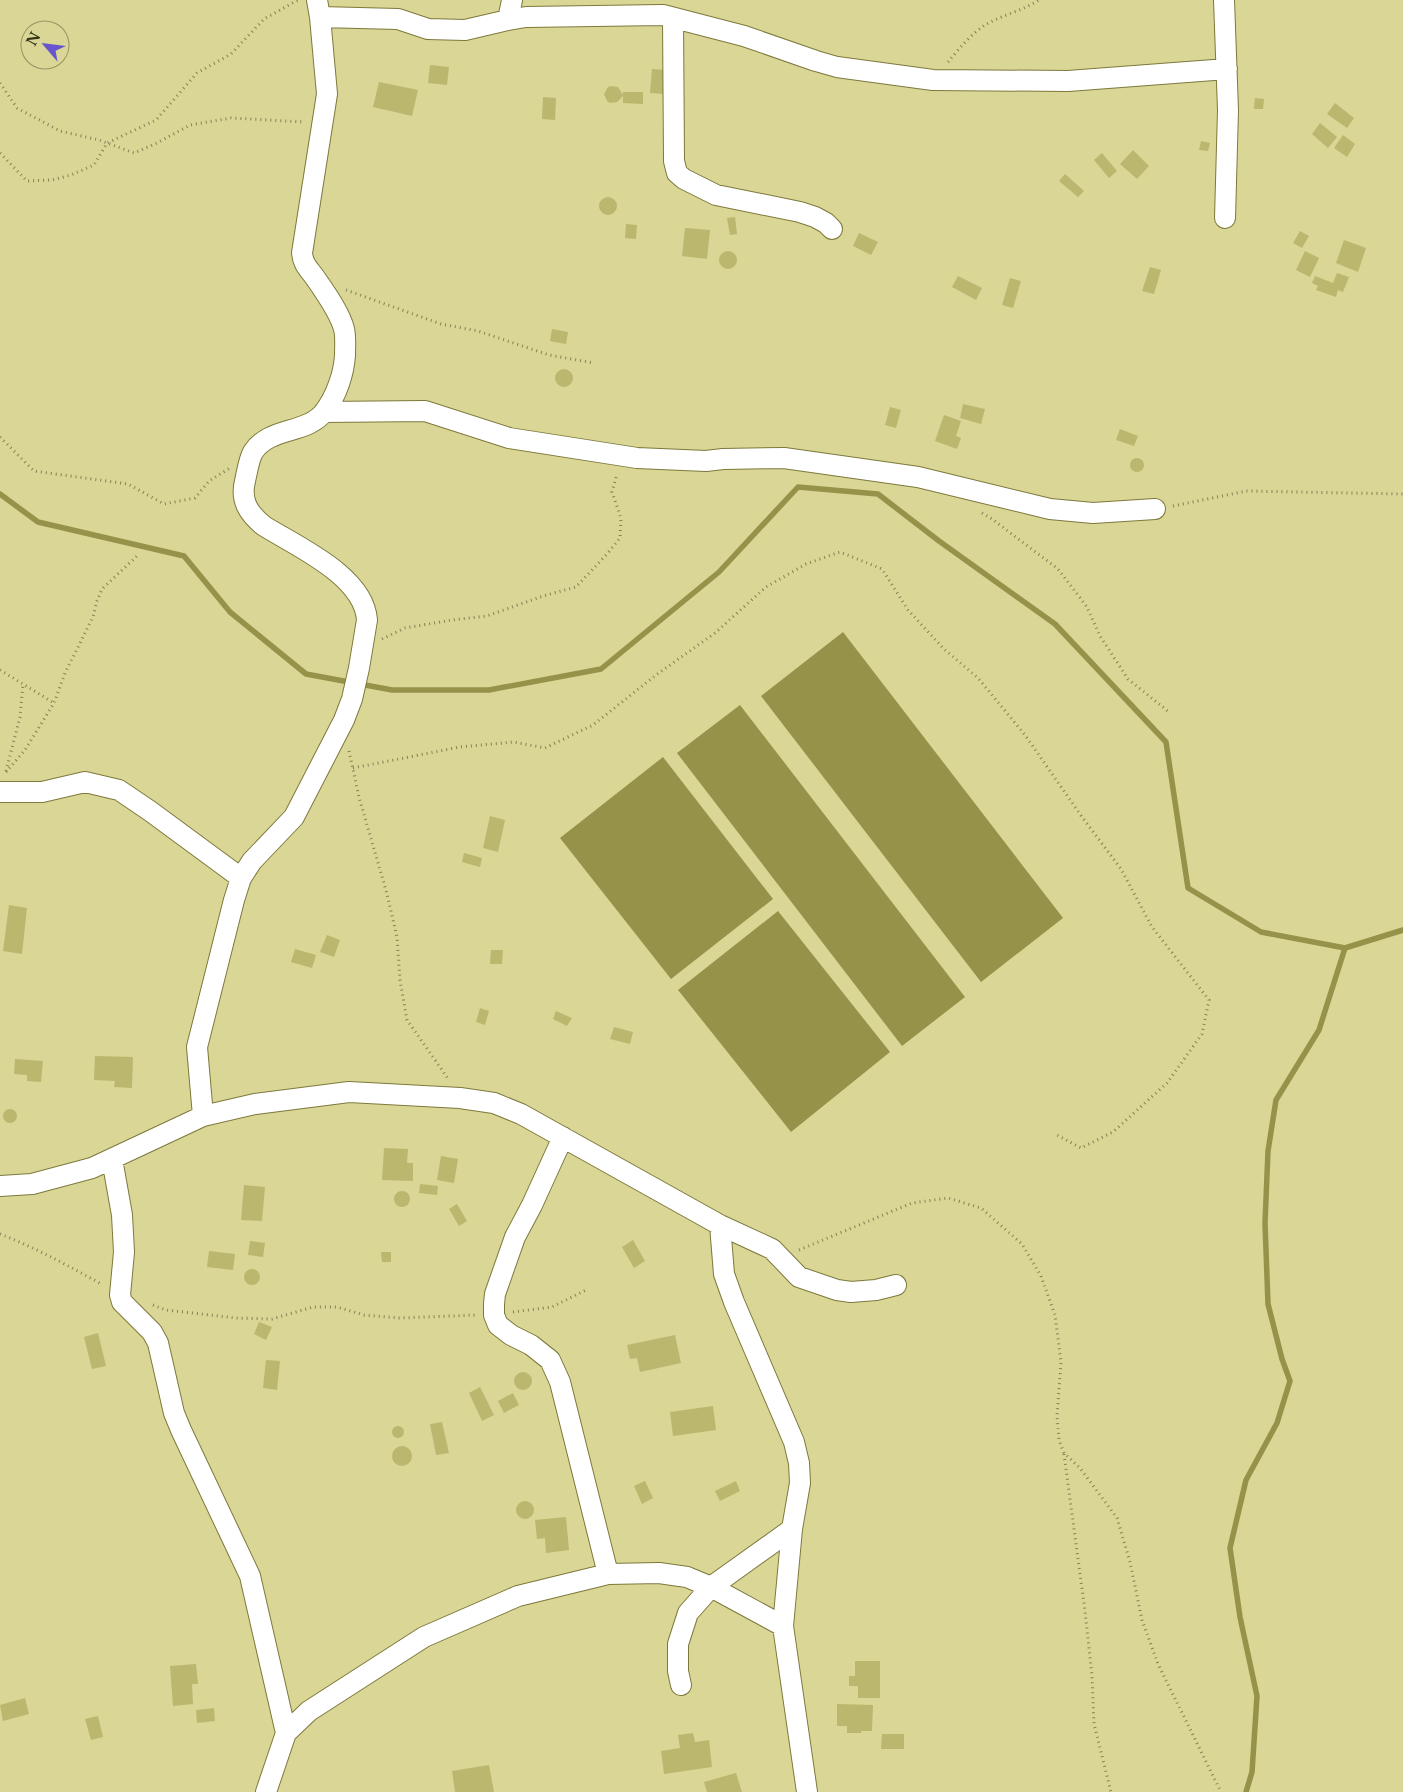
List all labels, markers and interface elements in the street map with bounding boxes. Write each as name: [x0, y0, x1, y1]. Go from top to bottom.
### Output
north arrow: [20, 20, 70, 70]
text: N: [22, 29, 45, 49]

